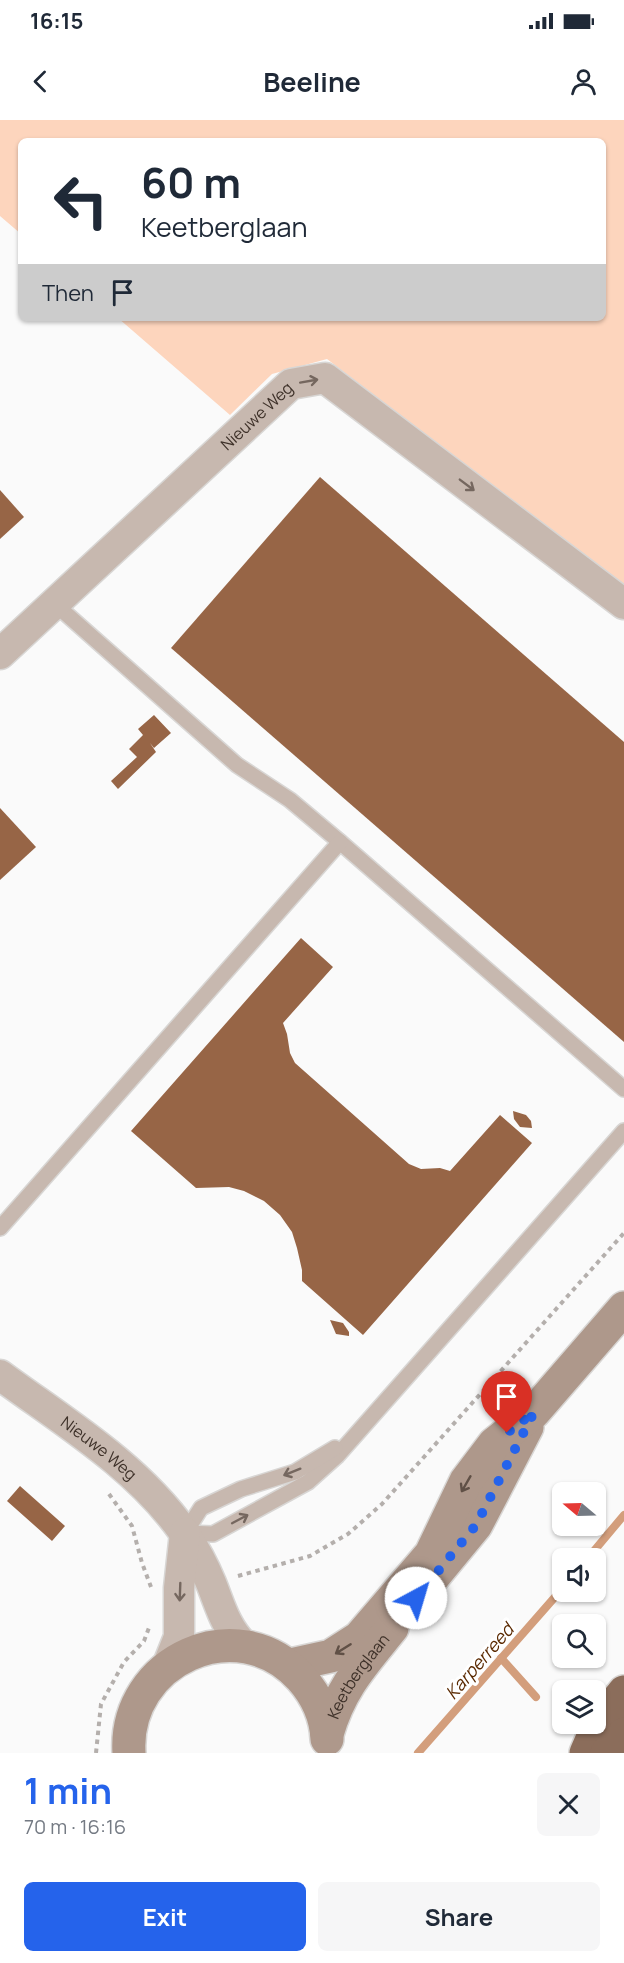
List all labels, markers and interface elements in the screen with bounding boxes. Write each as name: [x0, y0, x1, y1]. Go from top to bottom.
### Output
text: 16:15: [30, 6, 83, 36]
text: Beeline: [263, 63, 361, 100]
icon: back: [24, 65, 57, 98]
icon: person: [567, 65, 600, 98]
text: 60 m: [141, 153, 241, 211]
icon: left: [42, 162, 120, 240]
text: Keetberglaan: [141, 208, 308, 245]
icon: arrive: [106, 276, 139, 309]
text: Then: [42, 278, 94, 308]
one-way arrow: [298, 375, 318, 386]
street label: Nieuwe Weg: [216, 377, 297, 455]
one-way arrow: [459, 479, 475, 492]
pin: [481, 1371, 532, 1433]
icon: arrive: [490, 1380, 523, 1413]
street label: Nieuwe Weg: [57, 1411, 142, 1485]
one-way arrow: [283, 1467, 301, 1478]
one-way arrow: [459, 1475, 471, 1492]
north arrow: [552, 1482, 606, 1536]
map controls: [552, 1482, 606, 1734]
one-way arrow: [230, 1513, 248, 1524]
button: sound: [552, 1548, 606, 1602]
position arrow: [384, 1566, 448, 1630]
one-way arrow: [174, 1581, 185, 1601]
button: search: [552, 1614, 606, 1668]
water label: Karperreed: [439, 1616, 520, 1704]
street label: Keetberglaan: [322, 1629, 394, 1722]
one-way arrow: [335, 1643, 352, 1655]
button: layers: [552, 1680, 606, 1734]
text: 1 min: [24, 1766, 112, 1815]
button: close: [537, 1773, 600, 1836]
text: 70 m · 16:16: [24, 1813, 126, 1840]
button: Exit: [24, 1882, 306, 1951]
button: Share: [318, 1882, 600, 1951]

